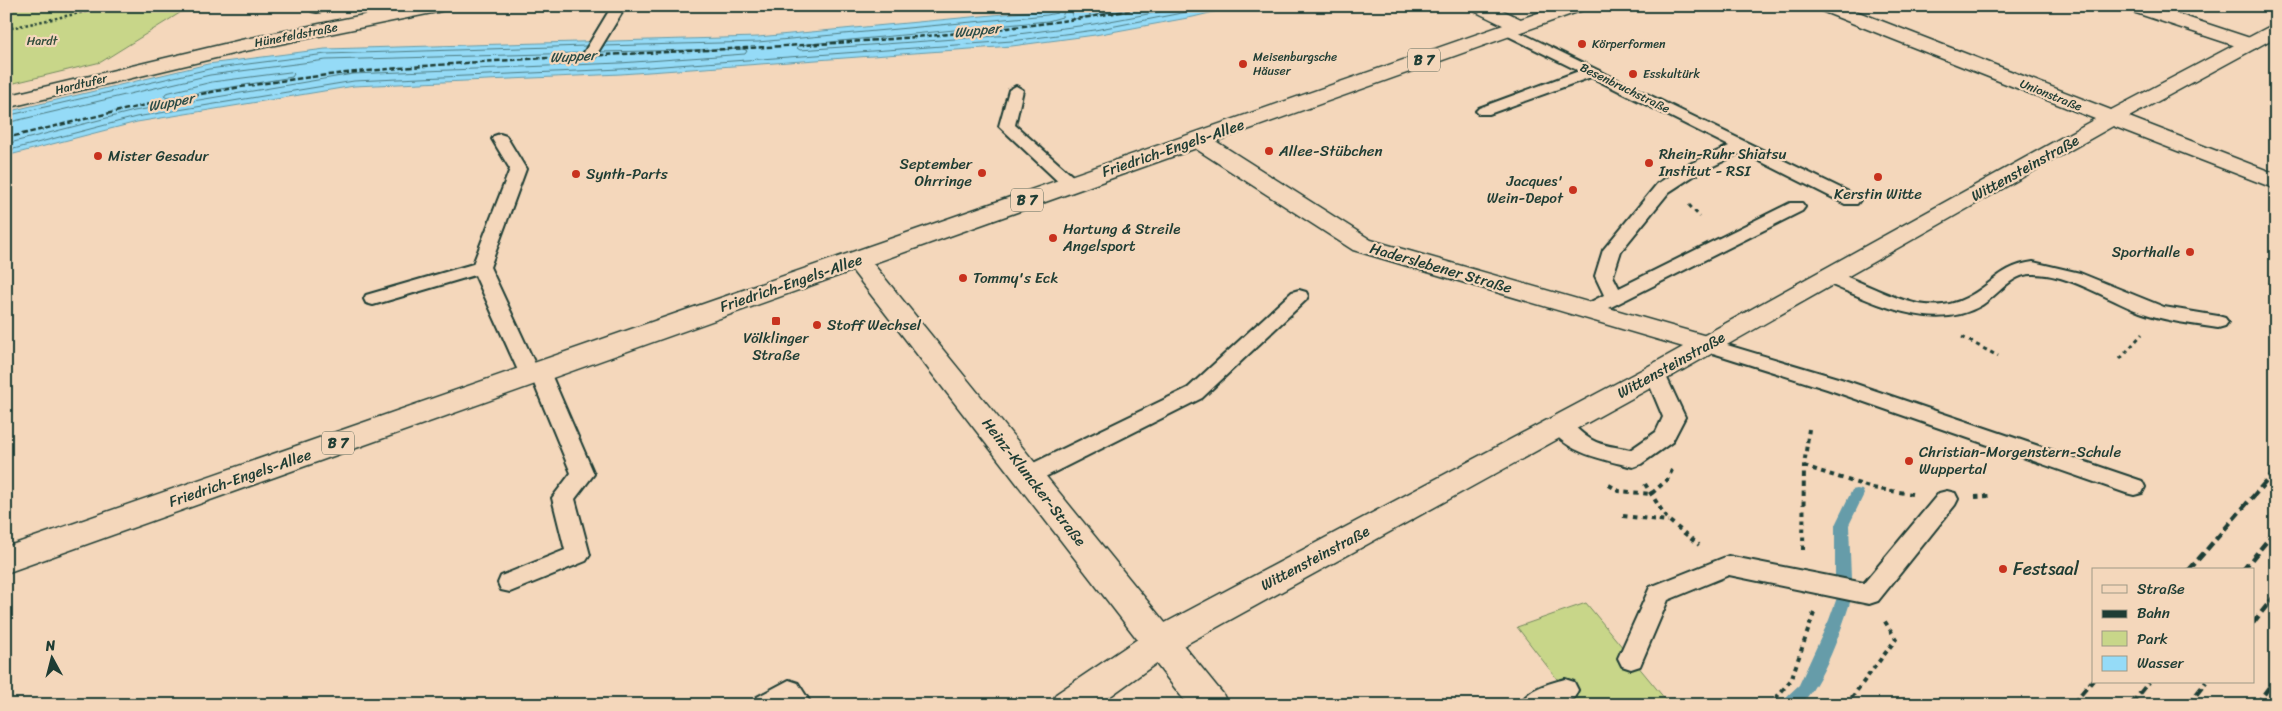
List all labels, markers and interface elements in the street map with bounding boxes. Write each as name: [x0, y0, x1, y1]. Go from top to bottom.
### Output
water label: Wupper: [953, 15, 1003, 45]
street label: Hünefeldstraße: [252, 16, 340, 54]
park label: Hardt: [27, 30, 58, 52]
place label: Körperformen: [1592, 33, 1666, 55]
marker: Körperformen: [1576, 38, 1588, 50]
water label: Wupper: [549, 43, 599, 70]
place label: Meisenburgsche Häuser: [1253, 46, 1337, 82]
road number: B 7: [1408, 48, 1440, 72]
street label: Besenbruchstraße: [1576, 57, 1674, 119]
marker: Meisenburgsche Häuser: [1237, 58, 1249, 70]
place label: Esskultürk: [1643, 63, 1701, 85]
street label: Hardtufer: [53, 67, 110, 101]
marker: Esskultürk: [1627, 68, 1639, 80]
street label: Unionstraße: [2016, 72, 2086, 118]
water label: Wupper: [146, 85, 198, 119]
street label: Friedrich-Engels-Allee: [1098, 111, 1248, 185]
street label: Wittensteinstraße: [1966, 127, 2084, 209]
place label: Allee-Stübchen: [1278, 138, 1383, 164]
place label: Rhein-Ruhr Shiatsu Institut - RSI: [1658, 141, 1786, 184]
place label: Mister Gesadur: [108, 143, 210, 169]
marker: Allee-Stübchen: [1263, 145, 1275, 157]
marker: Mister Gesadur: [92, 150, 104, 162]
place label: September Ohrringe: [900, 151, 973, 194]
marker: Rhein-Ruhr Shiatsu Institut - RSI: [1643, 157, 1655, 169]
place label: Synth-Parts: [586, 161, 668, 187]
marker: September Ohrringe: [976, 167, 988, 179]
marker: Synth-Parts: [570, 168, 582, 180]
place label: Jacques' Wein-Depot: [1487, 168, 1564, 211]
marker: Kerstin Witte: [1872, 171, 1884, 183]
place label: Kerstin Witte: [1834, 181, 1922, 207]
marker: Jacques' Wein-Depot: [1567, 184, 1579, 196]
road number: B 7: [1011, 188, 1043, 212]
place label: Hartung & Streile Angelsport: [1062, 216, 1180, 259]
marker: Hartung & Streile Angelsport: [1047, 232, 1059, 244]
street label: Haderslebener Straße: [1367, 235, 1515, 301]
place label: Sporthalle: [2112, 239, 2180, 265]
street label: Friedrich-Engels-Allee: [716, 246, 866, 320]
marker: Sporthalle: [2184, 246, 2196, 258]
place label: Tommy's Eck: [973, 265, 1059, 291]
marker: Tommy's Eck: [957, 272, 969, 284]
place label: Stoff Wechsel: [827, 312, 922, 338]
marker: Völklinger Straße: [770, 315, 782, 327]
marker: Stoff Wechsel: [811, 319, 823, 331]
street label: Wittensteinstraße: [1612, 324, 1730, 406]
place label: Völklinger Straße: [743, 325, 810, 368]
street label: Heinz-Kluncker-Straße: [975, 412, 1093, 552]
road number: B 7: [322, 432, 354, 454]
place label: Christian-Morgenstern-Schule Wuppertal: [1919, 439, 2122, 482]
street label: Friedrich-Engels-Allee: [165, 441, 315, 515]
marker: Christian-Morgenstern-Schule Wuppertal: [1903, 455, 1915, 467]
street label: Wittensteinstraße: [1256, 518, 1374, 598]
place label: Festsaal: [2013, 553, 2080, 585]
marker: Festsaal: [1997, 563, 2009, 575]
legend: [2092, 568, 2254, 684]
text: Straße: [2137, 576, 2185, 602]
text: Bahn: [2137, 600, 2170, 626]
text: Park: [2137, 626, 2168, 652]
text: N: [43, 633, 57, 659]
north arrow: [28, 634, 78, 684]
text: Wasser: [2137, 650, 2185, 676]

